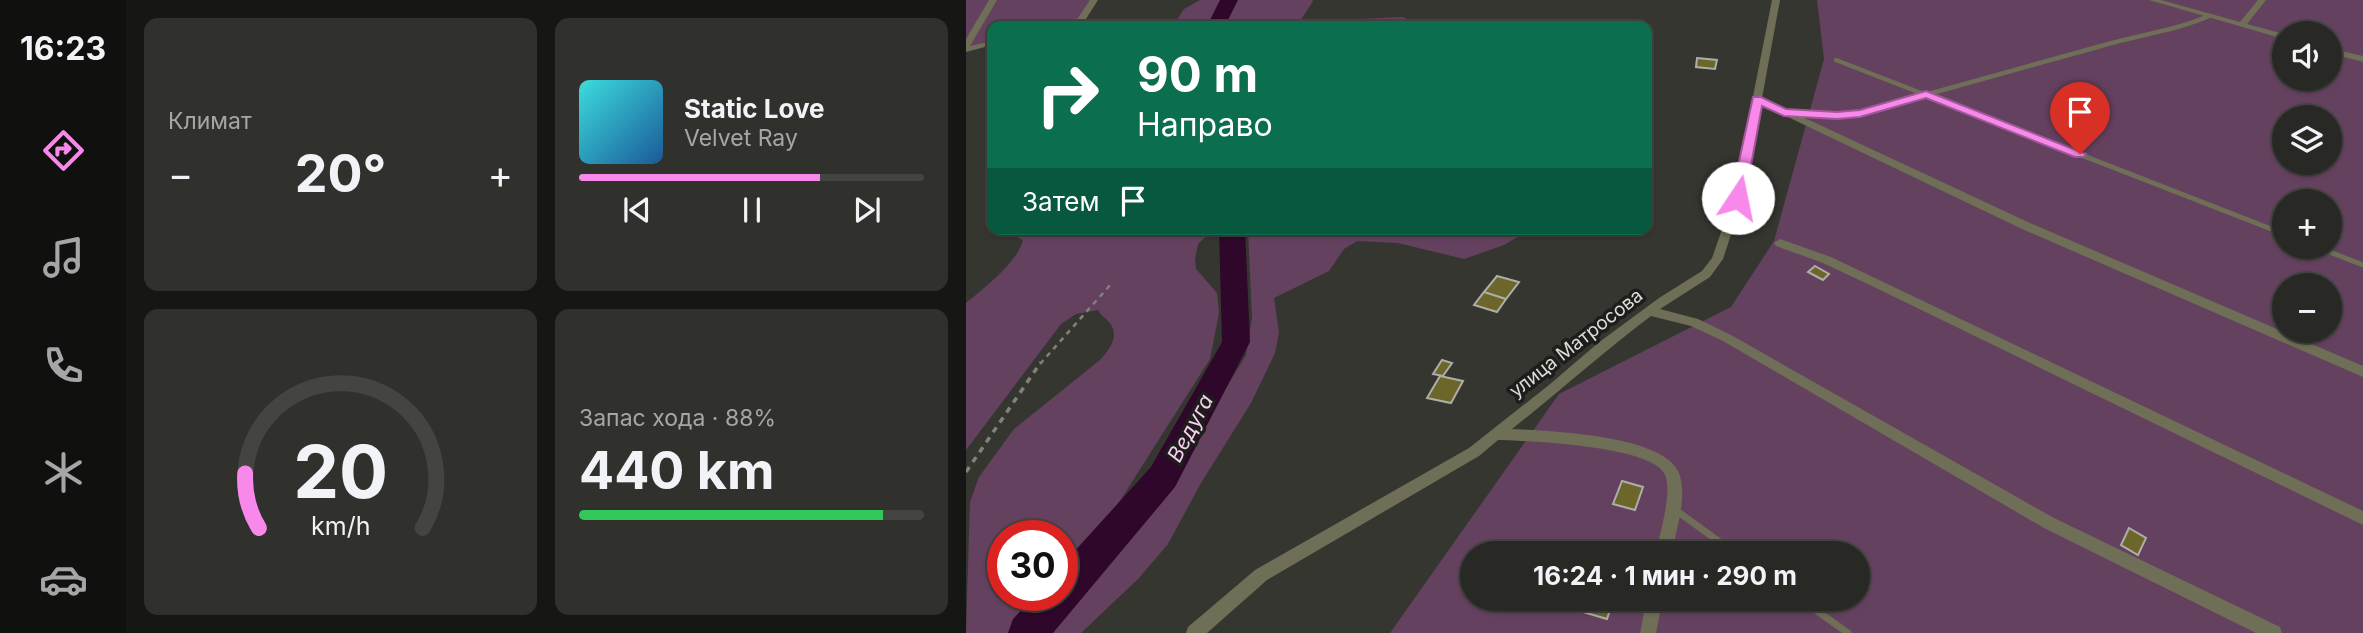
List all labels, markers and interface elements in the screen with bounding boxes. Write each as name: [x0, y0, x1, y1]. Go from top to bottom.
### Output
map controls: [2272, 21, 2342, 343]
button: sound: [2272, 21, 2342, 91]
text: 16:23: [20, 29, 106, 68]
text: 90 m: [1137, 45, 1258, 104]
icon: right: [1022, 49, 1113, 140]
pin: [2050, 82, 2110, 154]
text: Static Love: [684, 93, 825, 124]
icon: arrive: [2061, 93, 2099, 131]
text: Направо: [1137, 105, 1273, 144]
button: layers: [2272, 105, 2342, 175]
text: Климат: [168, 107, 252, 135]
text: Velvet Ray: [684, 124, 798, 152]
icon: directions: [39, 126, 88, 175]
text: 20°: [295, 142, 386, 205]
text: −: [168, 151, 193, 197]
text: +: [488, 151, 513, 197]
position arrow: [1701, 161, 1775, 235]
icon: arrive: [1114, 182, 1152, 220]
text: Затем: [1022, 186, 1100, 217]
button: +: [2272, 189, 2342, 259]
icon: previous: [618, 191, 656, 229]
icon: pause: [733, 191, 771, 229]
icon: next: [848, 191, 886, 229]
icon: music: [39, 233, 88, 282]
button: −: [2272, 273, 2342, 343]
street label: улица Матросова: [1505, 284, 1647, 402]
icon: phone: [39, 341, 88, 390]
water label: Ведуга: [1162, 390, 1218, 466]
text: Запас хода · 88%: [579, 404, 776, 432]
text: 20: [293, 427, 388, 516]
text: 440 km: [579, 439, 774, 502]
icon: climate: [39, 448, 88, 497]
text: km/h: [311, 511, 370, 541]
speed limit sign: 30: [987, 520, 1078, 611]
icon: car: [39, 555, 88, 604]
text: 16:24 · 1 мин · 290 m: [1533, 560, 1797, 591]

